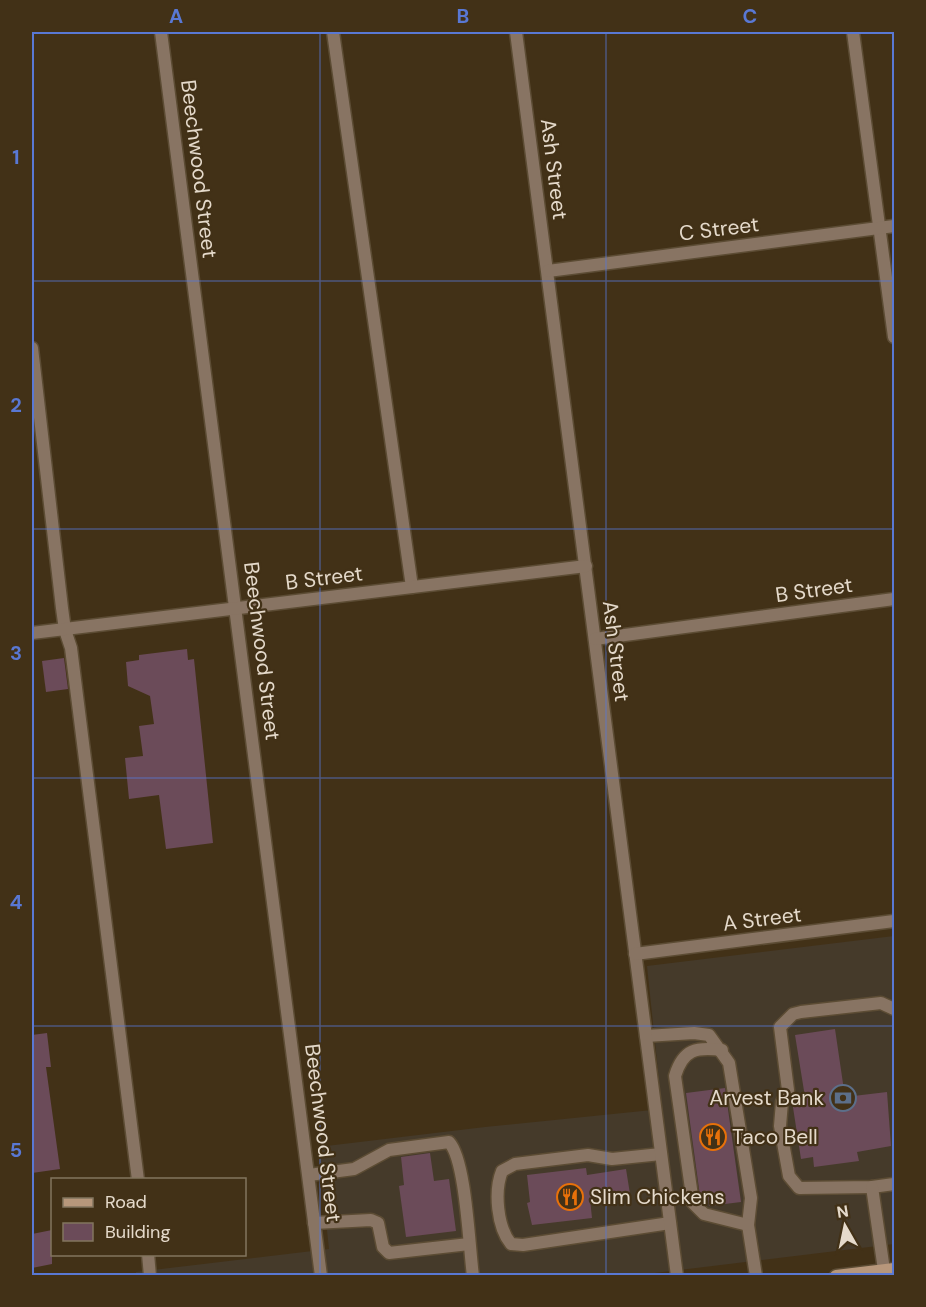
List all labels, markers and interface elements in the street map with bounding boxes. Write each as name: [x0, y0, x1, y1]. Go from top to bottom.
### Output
text: A: [169, 3, 183, 29]
text: B: [457, 3, 469, 29]
text: C: [743, 3, 757, 29]
street label: Beechwood Street: [174, 78, 224, 260]
street label: Ash Street: [534, 117, 574, 221]
text: 1: [12, 144, 20, 170]
street label: C Street: [678, 210, 760, 248]
text: 2: [10, 392, 22, 418]
street label: B Street: [284, 559, 364, 597]
street label: Beechwood Street: [237, 560, 287, 742]
street label: B Street: [774, 571, 854, 609]
street label: Ash Street: [596, 599, 636, 703]
text: 3: [10, 640, 22, 666]
text: 4: [10, 889, 23, 915]
street label: A Street: [721, 900, 803, 938]
street label: Beechwood Street: [298, 1042, 348, 1224]
bank icon: Arvest Bank: [828, 1083, 858, 1113]
place label: Arvest Bank: [709, 1084, 824, 1112]
restaurant icon: Taco Bell: [698, 1122, 728, 1152]
place label: Taco Bell: [732, 1123, 818, 1151]
text: 5: [10, 1137, 22, 1163]
legend: [51, 1178, 246, 1256]
restaurant icon: Slim Chickens: [555, 1182, 585, 1212]
place label: Slim Chickens: [590, 1183, 725, 1211]
text: Road: [105, 1190, 147, 1214]
north arrow: [815, 1196, 875, 1256]
text: N: [835, 1200, 850, 1223]
text: Building: [105, 1220, 170, 1244]

